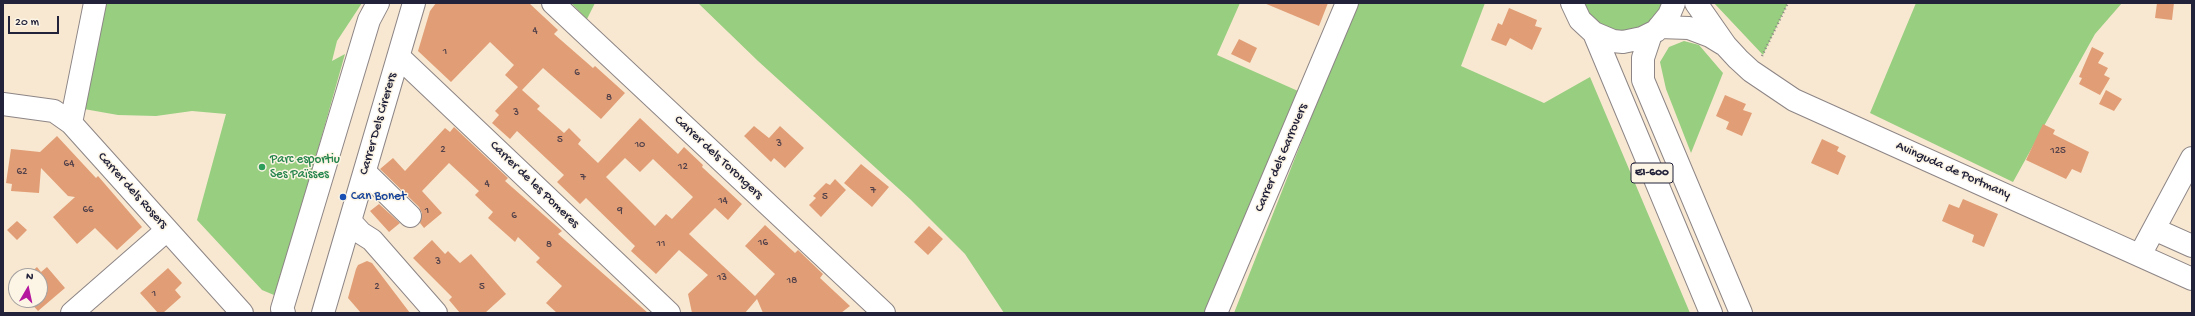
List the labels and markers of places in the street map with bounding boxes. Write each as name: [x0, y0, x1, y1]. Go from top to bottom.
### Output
place label: Parc esportiu Ses Païsses: [270, 152, 340, 183]
marker: Parc esportiu Ses Païsses: [257, 162, 267, 172]
place label: Can Bonet: [351, 189, 406, 205]
marker: Can Bonet: [338, 192, 348, 202]

